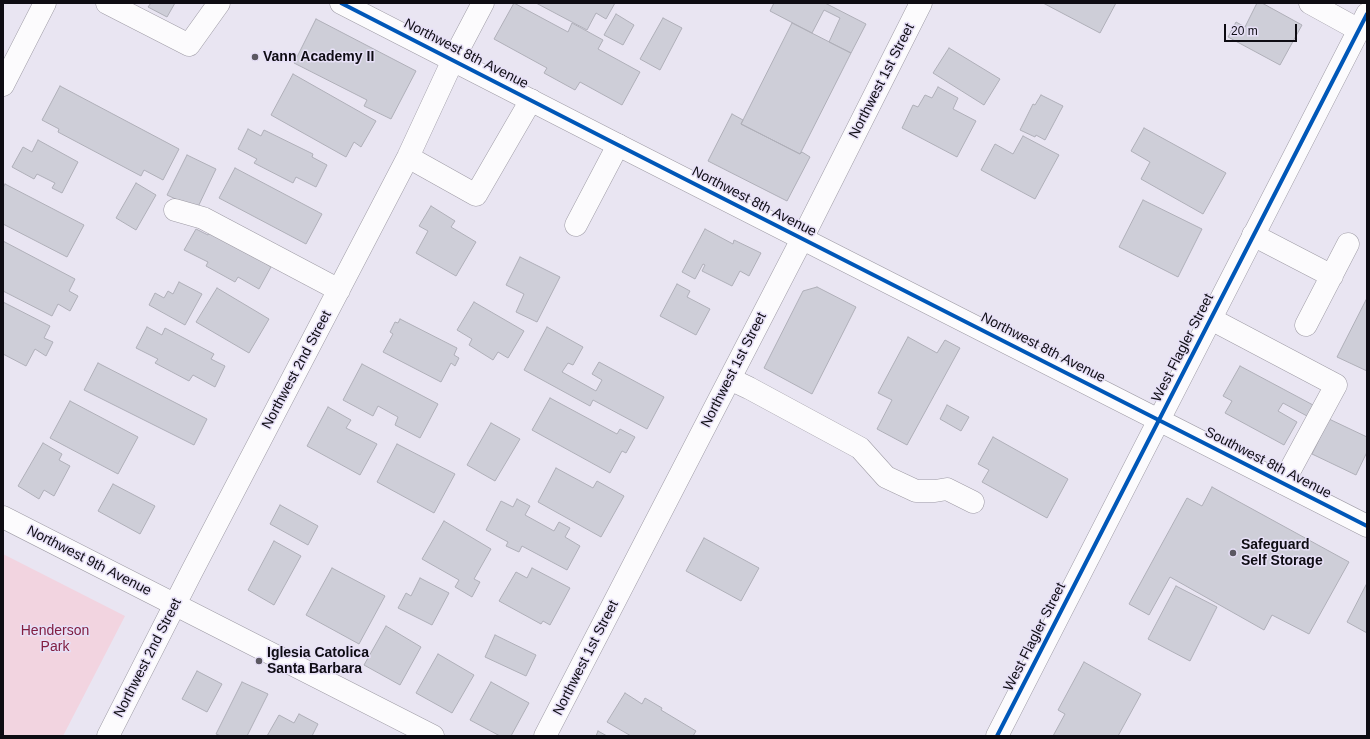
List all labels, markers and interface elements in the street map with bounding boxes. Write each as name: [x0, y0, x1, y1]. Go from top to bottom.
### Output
street label: Northwest 8th Avenue: [401, 15, 531, 93]
scale bar: [1226, 16, 1299, 42]
street label: Northwest 1st Street: [846, 21, 918, 141]
text: 20 m: [1231, 24, 1258, 38]
place label: Vann Academy II: [263, 49, 374, 65]
marker: Vann Academy II: [250, 52, 260, 62]
street label: Northwest 8th Avenue: [689, 163, 819, 241]
street label: West Flagler Street: [1148, 291, 1218, 405]
street label: Northwest 2nd Street: [259, 308, 335, 432]
street label: Northwest 8th Avenue: [978, 309, 1108, 387]
street label: Northwest 1st Street: [698, 310, 770, 430]
street label: Southwest 8th Avenue: [1202, 424, 1334, 502]
street label: Northwest 9th Avenue: [24, 522, 154, 600]
place label: Safeguard Self Storage: [1241, 537, 1323, 570]
marker: Safeguard Self Storage: [1228, 548, 1238, 558]
street label: West Flagler Street: [1000, 580, 1070, 694]
street label: Northwest 2nd Street: [111, 596, 185, 720]
street label: Northwest 1st Street: [550, 598, 622, 718]
park label: Henderson Park: [21, 623, 89, 656]
place label: Iglesia Catolica Santa Barbara: [267, 645, 369, 678]
marker: Iglesia Catolica Santa Barbara: [254, 656, 264, 666]

